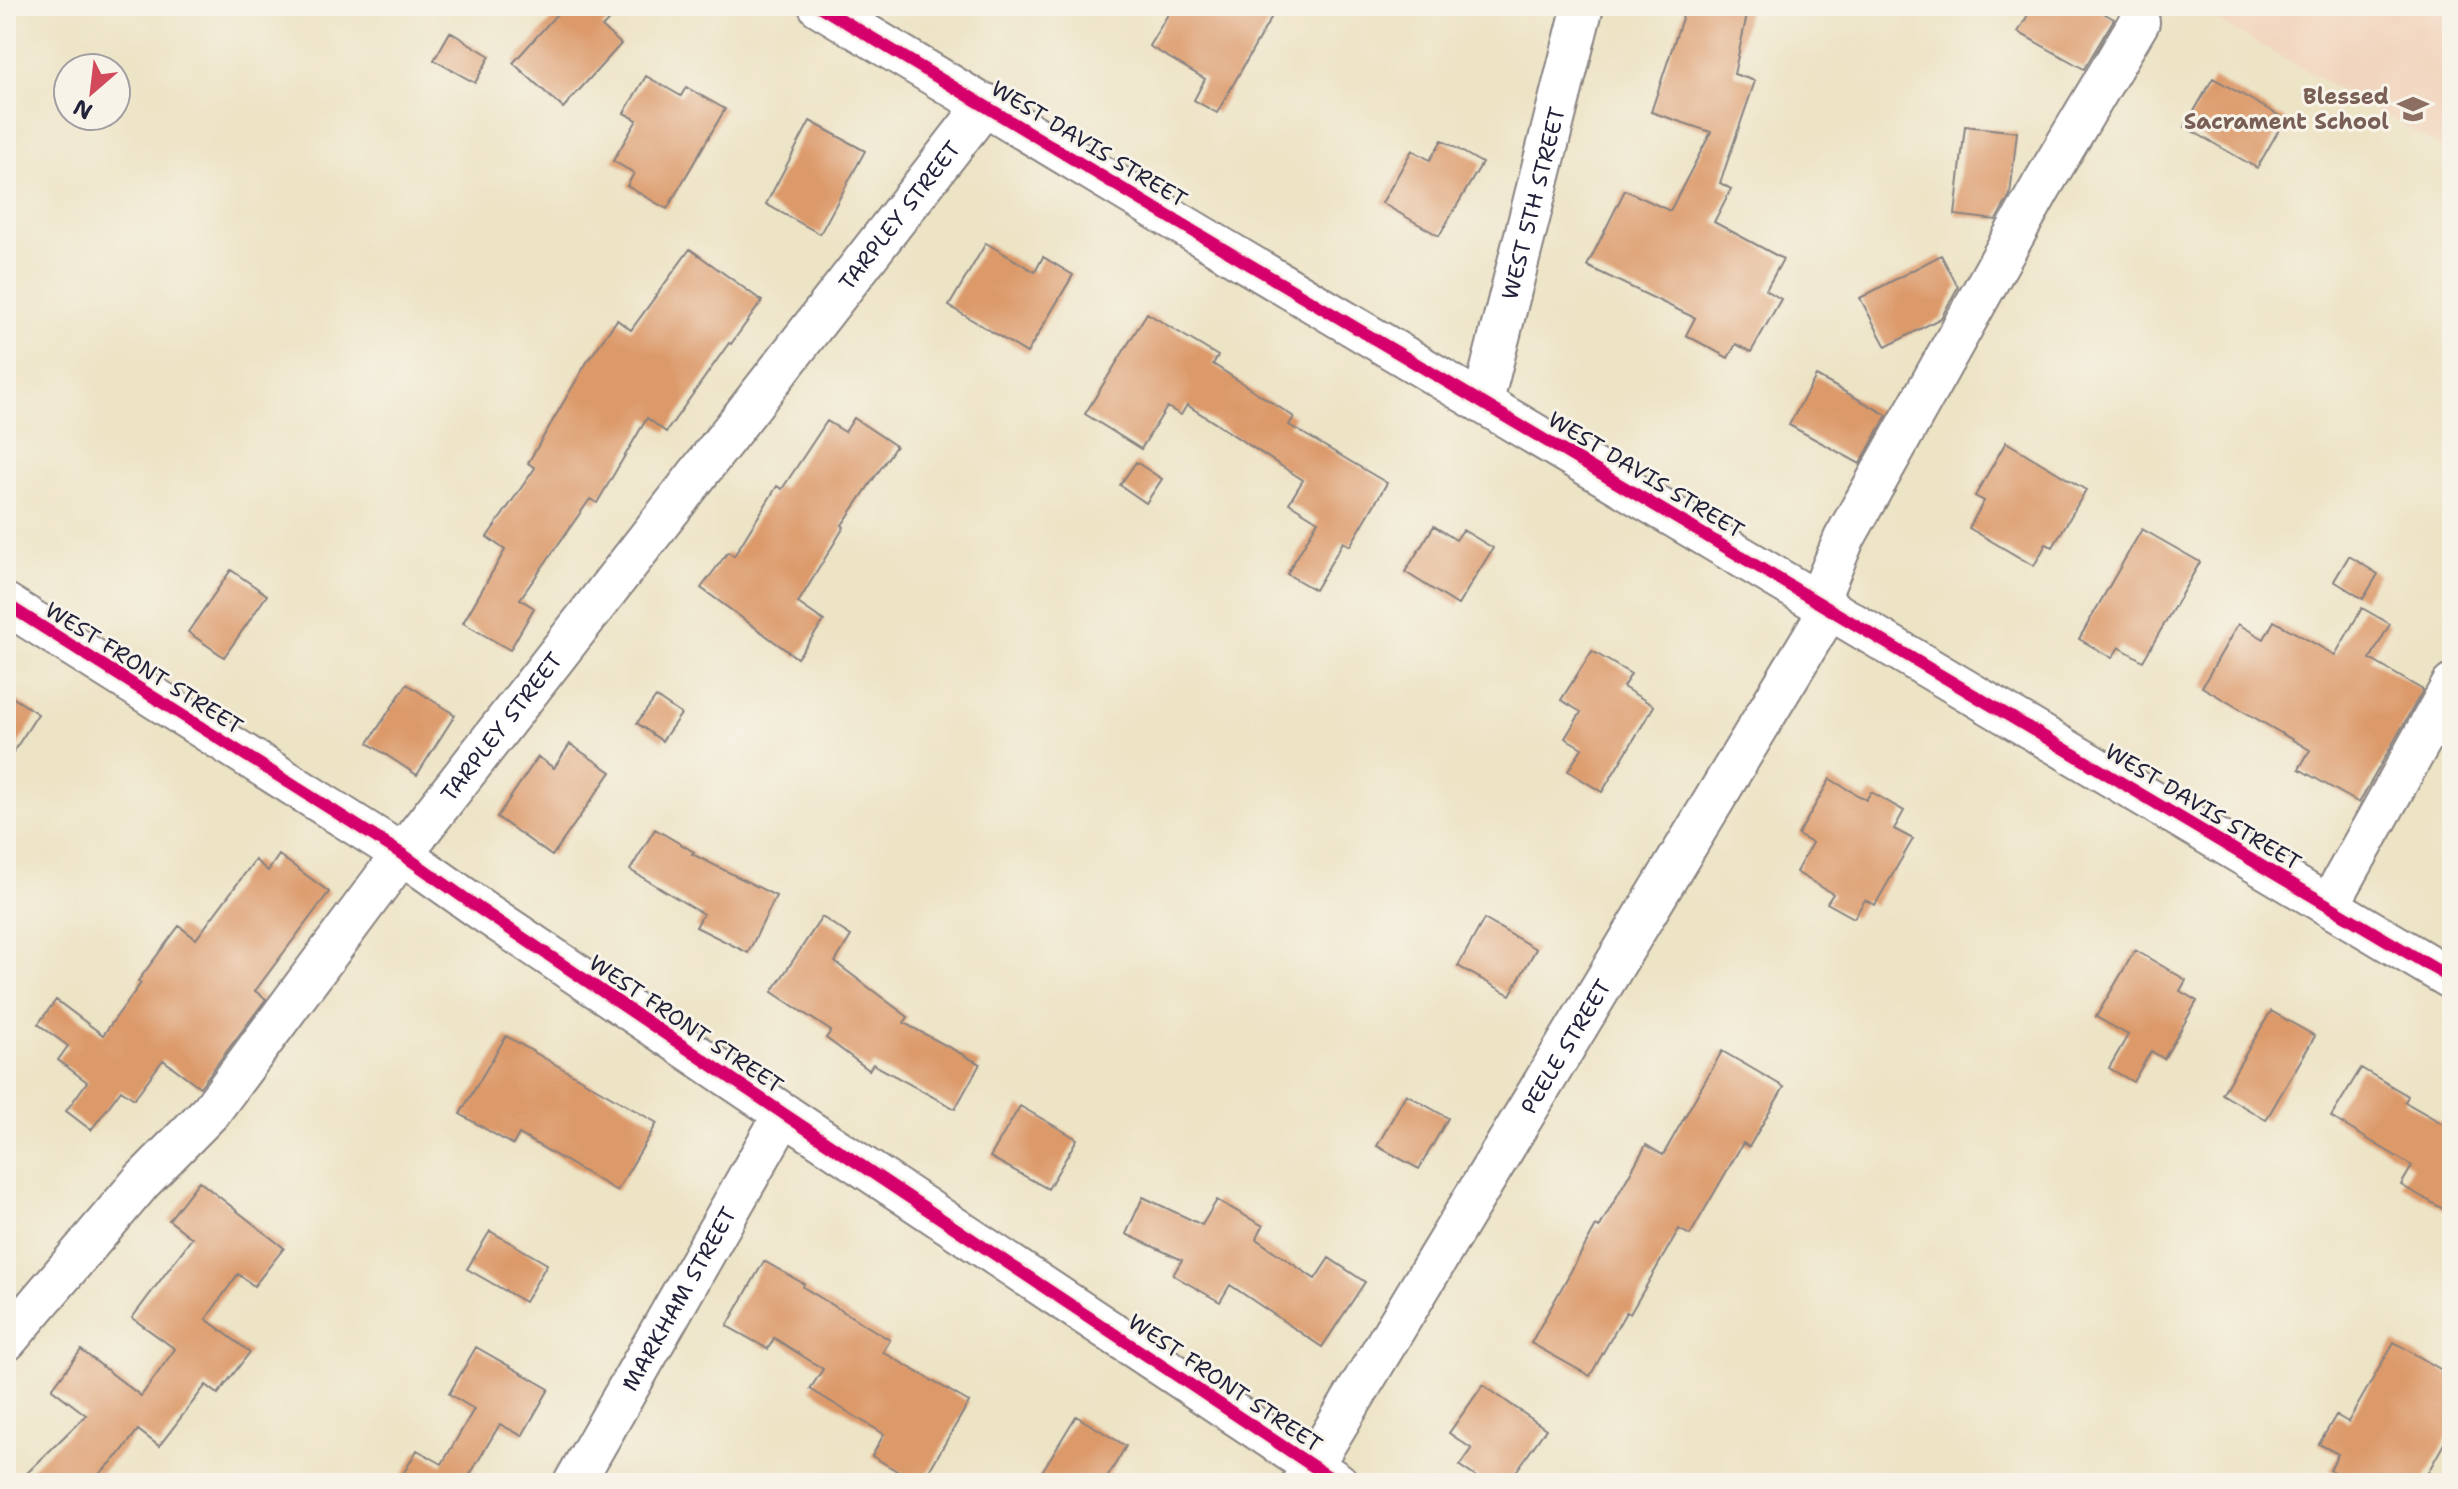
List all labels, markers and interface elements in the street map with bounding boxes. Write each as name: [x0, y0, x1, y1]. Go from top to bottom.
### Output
north arrow: [52, 52, 132, 132]
street label: WEST DAVIS STREET: [986, 74, 1193, 214]
place label: Blessed Sacrament School: [2184, 82, 2389, 136]
text: N: [68, 92, 97, 126]
school or university icon: Blessed Sacrament School: [2396, 92, 2430, 126]
street label: WEST 5TH STREET: [1495, 103, 1571, 303]
street label: TARPLEY STREET: [832, 134, 967, 296]
street label: WEST DAVIS STREET: [1543, 405, 1750, 545]
street label: WEST FRONT STREET: [40, 595, 249, 741]
street label: TARPLEY STREET: [434, 646, 569, 807]
street label: WEST DAVIS STREET: [2100, 737, 2307, 877]
street label: WEST FRONT STREET: [583, 948, 789, 1100]
street label: PEELE STREET: [1514, 973, 1617, 1119]
street label: MARKHAM STREET: [615, 1201, 743, 1396]
street label: WEST FRONT STREET: [1122, 1307, 1328, 1459]

